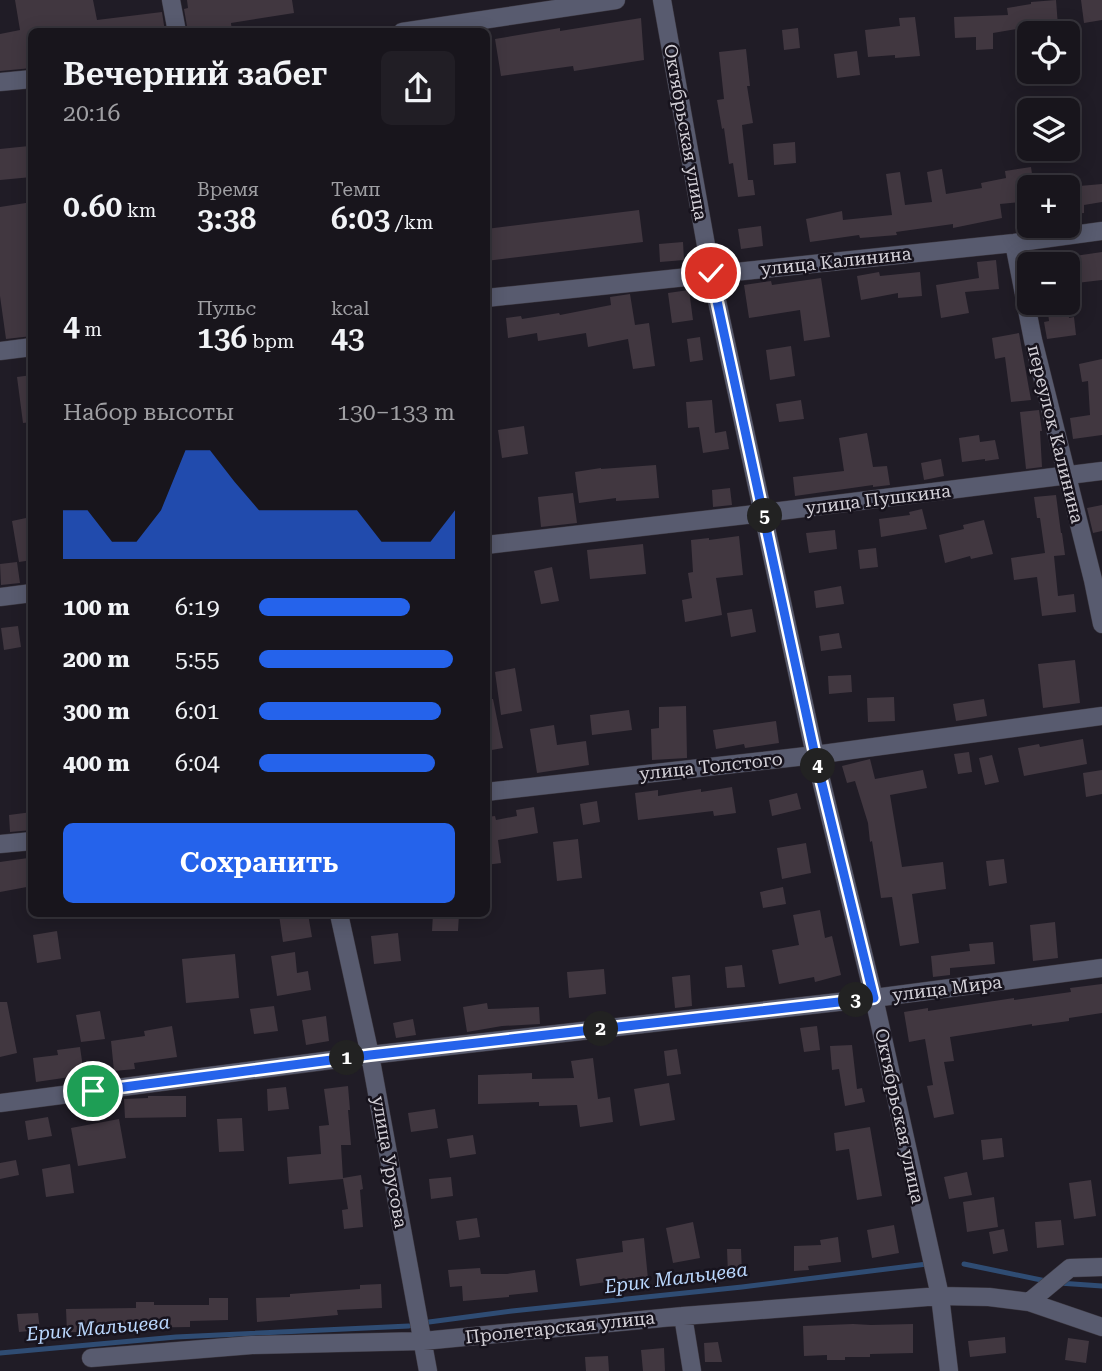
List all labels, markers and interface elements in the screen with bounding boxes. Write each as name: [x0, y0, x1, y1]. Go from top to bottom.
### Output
map controls: [1017, 21, 1080, 315]
button: locate: [1017, 21, 1080, 84]
street label: Октябрьская улица: [660, 42, 712, 222]
button: share: [381, 51, 455, 125]
text: Вечерний забег: [63, 55, 327, 93]
button: layers: [1017, 98, 1080, 161]
text: 20:16: [63, 100, 120, 127]
button: +: [1017, 175, 1080, 238]
text: Время: [197, 178, 259, 201]
text: Темп: [331, 178, 381, 201]
text: 0.60: [63, 189, 122, 224]
text: km: [122, 199, 156, 222]
text: 3:38: [197, 201, 256, 236]
text: 6:03: [331, 201, 390, 236]
text: /km: [390, 211, 433, 234]
pin: [681, 243, 741, 303]
street label: улица Калинина: [760, 243, 912, 279]
button: −: [1017, 252, 1080, 315]
icon: check: [692, 254, 730, 292]
text: Пульс: [197, 297, 256, 320]
text: kcal: [331, 297, 369, 320]
text: 4: [63, 308, 80, 343]
text: m: [80, 318, 102, 341]
text: 136: [197, 320, 247, 355]
text: 43: [331, 320, 365, 355]
text: bpm: [247, 330, 294, 353]
street label: переулок Калинина: [1024, 343, 1088, 526]
text: Набор высоты: [63, 399, 234, 426]
text: 130–133 m: [337, 399, 455, 426]
street label: улица Пушкина: [804, 480, 952, 518]
pin: 5: [748, 498, 782, 534]
text: 5: [759, 504, 770, 527]
text: 100 m: [63, 594, 130, 621]
text: 6:19: [175, 594, 220, 621]
text: 200 m: [63, 646, 130, 673]
text: 5:55: [175, 646, 220, 673]
text: 300 m: [63, 698, 130, 725]
text: 6:01: [175, 698, 220, 725]
street label: улица Толстого: [638, 748, 784, 784]
pin: 4: [800, 748, 836, 784]
text: 400 m: [63, 750, 130, 777]
text: 6:04: [175, 750, 220, 777]
text: 4: [812, 754, 823, 777]
button: Сохранить: [63, 823, 455, 903]
street label: улица Мира: [891, 971, 1003, 1005]
pin: 3: [838, 982, 874, 1018]
text: 3: [850, 988, 861, 1011]
pin: 2: [584, 1012, 618, 1046]
text: 2: [595, 1017, 606, 1040]
street label: Октябрьская улица: [871, 1027, 929, 1206]
pin: 1: [330, 1040, 364, 1076]
text: 1: [341, 1046, 352, 1069]
pin: [63, 1061, 123, 1121]
icon: arrive: [74, 1072, 112, 1110]
street label: улица Урусова: [368, 1094, 412, 1230]
water label: Ерик Мальцева: [602, 1258, 749, 1298]
street label: Пролетарская улица: [464, 1307, 656, 1347]
water label: Ерик Мальцева: [24, 1310, 171, 1346]

